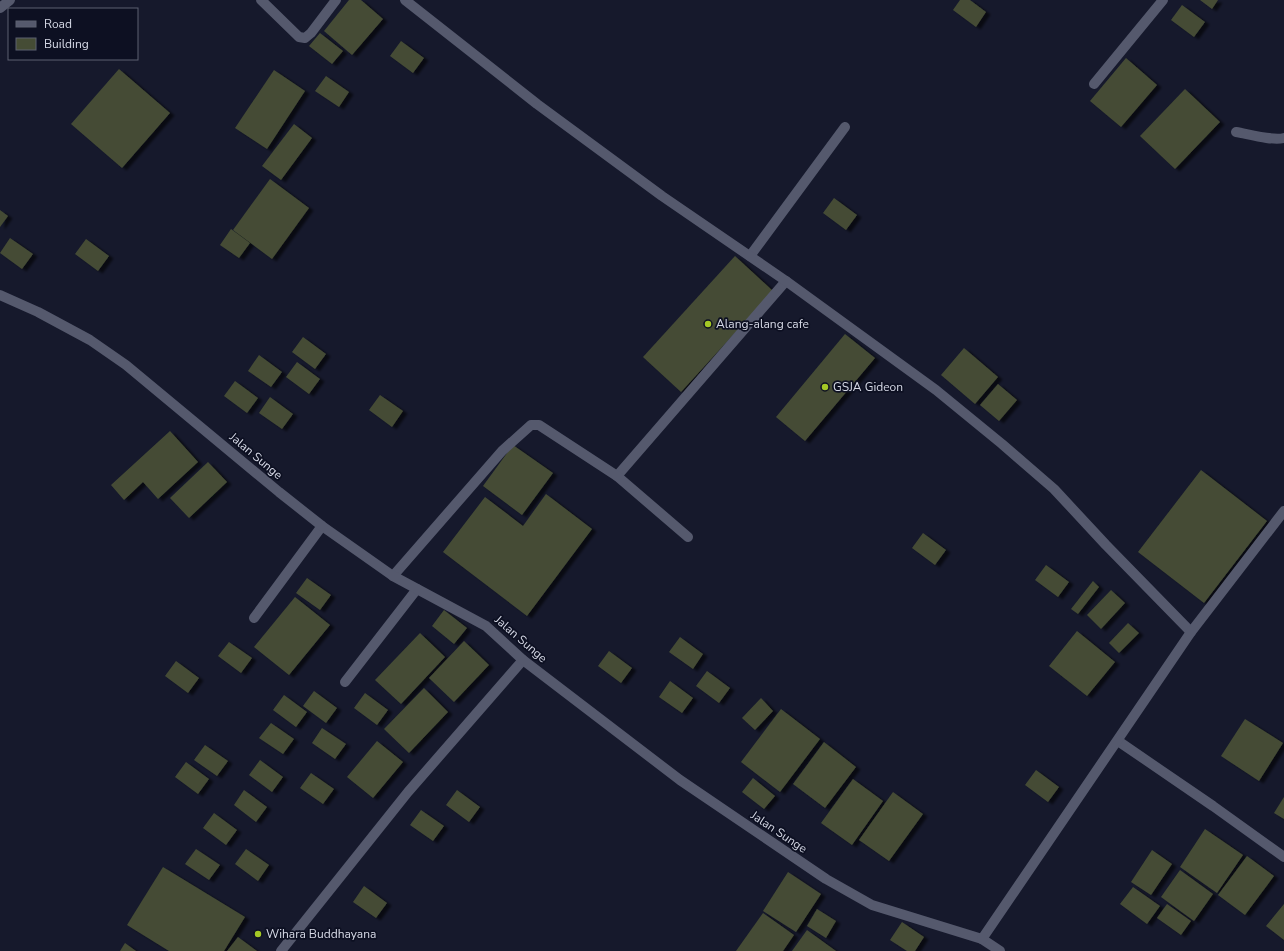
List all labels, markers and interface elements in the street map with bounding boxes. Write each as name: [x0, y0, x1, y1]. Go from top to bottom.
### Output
legend: [8, 8, 138, 60]
text: Road: [44, 16, 72, 32]
text: Building: [44, 36, 89, 52]
place label: Alang-alang cafe: [716, 316, 809, 332]
marker: Alang-alang cafe: [703, 319, 713, 329]
place label: GSJA Gideon: [833, 379, 903, 395]
marker: GSJA Gideon: [820, 382, 830, 392]
street label: Jalan Sunge: [225, 429, 286, 483]
street label: Jalan Sunge: [491, 611, 551, 666]
street label: Jalan Sunge: [747, 807, 810, 857]
place label: Wihara Buddhayana: [266, 926, 376, 942]
marker: Wihara Buddhayana: [253, 929, 263, 939]

